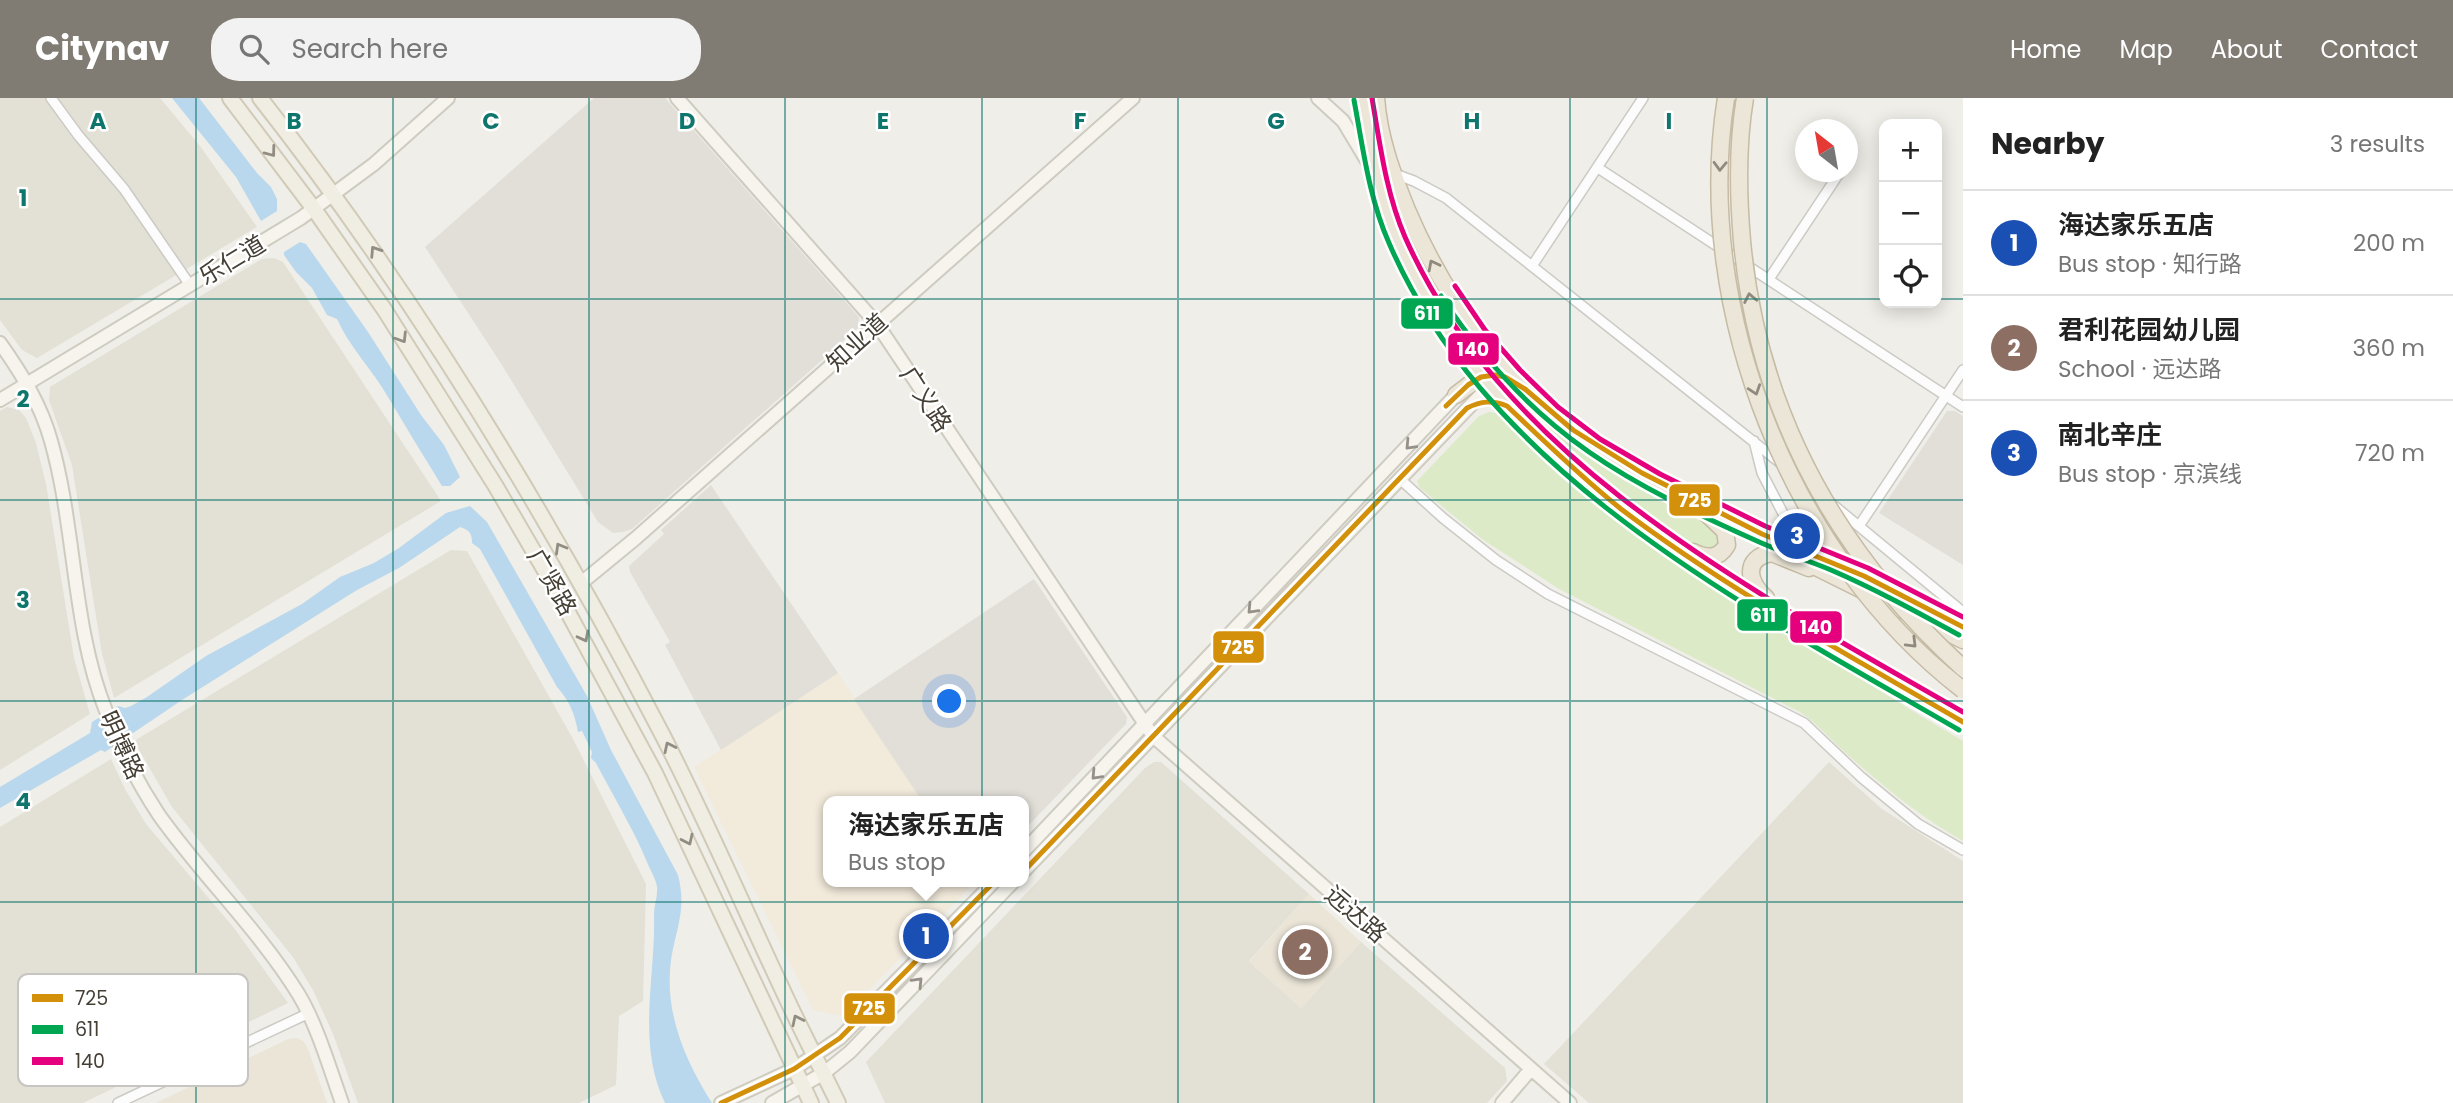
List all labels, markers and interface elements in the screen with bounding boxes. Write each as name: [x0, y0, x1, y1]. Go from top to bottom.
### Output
search box: [211, 18, 701, 81]
text: Citynav: [35, 25, 169, 72]
icon: search: [235, 30, 273, 68]
text: Search here: [291, 31, 448, 67]
text: Home: [2010, 33, 2082, 66]
text: Map: [2120, 33, 2173, 66]
text: About: [2211, 33, 2282, 66]
text: Contact: [2320, 33, 2418, 66]
text: A: [90, 105, 107, 137]
text: B: [286, 105, 302, 137]
text: C: [482, 105, 500, 137]
text: D: [679, 105, 695, 137]
text: E: [877, 105, 889, 137]
text: F: [1074, 105, 1086, 137]
text: G: [1267, 105, 1285, 137]
text: H: [1464, 105, 1480, 137]
text: I: [1666, 105, 1672, 137]
north arrow: [1795, 119, 1858, 182]
map controls: [1879, 119, 1942, 308]
button: +: [1879, 119, 1942, 182]
text: Nearby: [1991, 122, 2105, 165]
text: 3 results: [2330, 128, 2425, 160]
one-way arrow: [263, 144, 275, 157]
one-way arrow: [1712, 161, 1727, 172]
text: 1: [19, 182, 27, 214]
button: −: [1879, 182, 1942, 245]
text: 海达家乐五店: [2058, 207, 2214, 243]
street label: 乐仁道: [193, 227, 271, 293]
text: 1: [2010, 227, 2018, 259]
text: 200 m: [2353, 227, 2425, 259]
button: locate: [1879, 245, 1942, 308]
one-way arrow: [370, 246, 383, 259]
text: Bus stop · 知行路: [2058, 248, 2242, 280]
one-way arrow: [1428, 260, 1441, 272]
one-way arrow: [1743, 292, 1758, 304]
line badge: 611: [1400, 297, 1454, 330]
text: 611: [1414, 300, 1440, 327]
street label: 知业道: [819, 306, 895, 378]
text: 君利花园幼儿园: [2058, 312, 2240, 348]
one-way arrow: [394, 330, 407, 343]
line badge: 140: [1447, 332, 1500, 366]
text: 2: [2007, 332, 2021, 364]
text: 360 m: [2353, 332, 2425, 364]
text: 140: [1457, 336, 1489, 363]
text: School · 远达路: [2058, 353, 2221, 385]
street label: 广义路: [893, 360, 959, 438]
text: 2: [16, 383, 30, 415]
one-way arrow: [1747, 383, 1761, 395]
text: 南北辛庄: [2058, 417, 2162, 453]
one-way arrow: [1406, 437, 1418, 450]
text: 3: [2007, 437, 2021, 469]
text: 720 m: [2355, 437, 2425, 469]
text: Bus stop · 京滨线: [2058, 458, 2242, 490]
line badge: 725: [1668, 483, 1721, 517]
text: 725: [1678, 487, 1712, 514]
pin: 3: [1774, 510, 1820, 562]
one-way arrow: [555, 542, 568, 555]
street label: 广贤路: [520, 543, 584, 621]
text: 3: [16, 584, 30, 616]
line badge: 611: [1736, 598, 1789, 632]
one-way arrow: [1248, 601, 1261, 614]
text: 611: [1750, 602, 1776, 629]
line badge: 140: [1789, 610, 1843, 644]
text: 140: [1800, 614, 1832, 641]
one-way arrow: [575, 630, 589, 643]
line badge: 725: [1212, 630, 1265, 664]
text: 725: [1221, 634, 1255, 661]
one-way arrow: [1903, 635, 1916, 648]
your location: [932, 684, 966, 718]
street label: 明博路: [92, 705, 152, 785]
one-way arrow: [663, 742, 677, 754]
one-way arrow: [1092, 767, 1105, 780]
text: 4: [15, 785, 31, 817]
popup: [823, 796, 1029, 887]
text: 海达家乐五店: [848, 807, 1004, 843]
one-way arrow: [679, 832, 693, 845]
text: Bus stop: [848, 846, 946, 878]
street label: 远达路: [1318, 878, 1394, 950]
pin: 1: [903, 910, 949, 962]
pin: 2: [1282, 926, 1328, 978]
legend: [18, 974, 248, 1086]
one-way arrow: [909, 977, 922, 990]
text: 725: [75, 985, 108, 1012]
line badge: 725: [843, 992, 896, 1025]
text: 725: [852, 995, 886, 1022]
one-way arrow: [791, 1015, 805, 1027]
text: 611: [75, 1016, 99, 1043]
text: 140: [75, 1048, 105, 1075]

